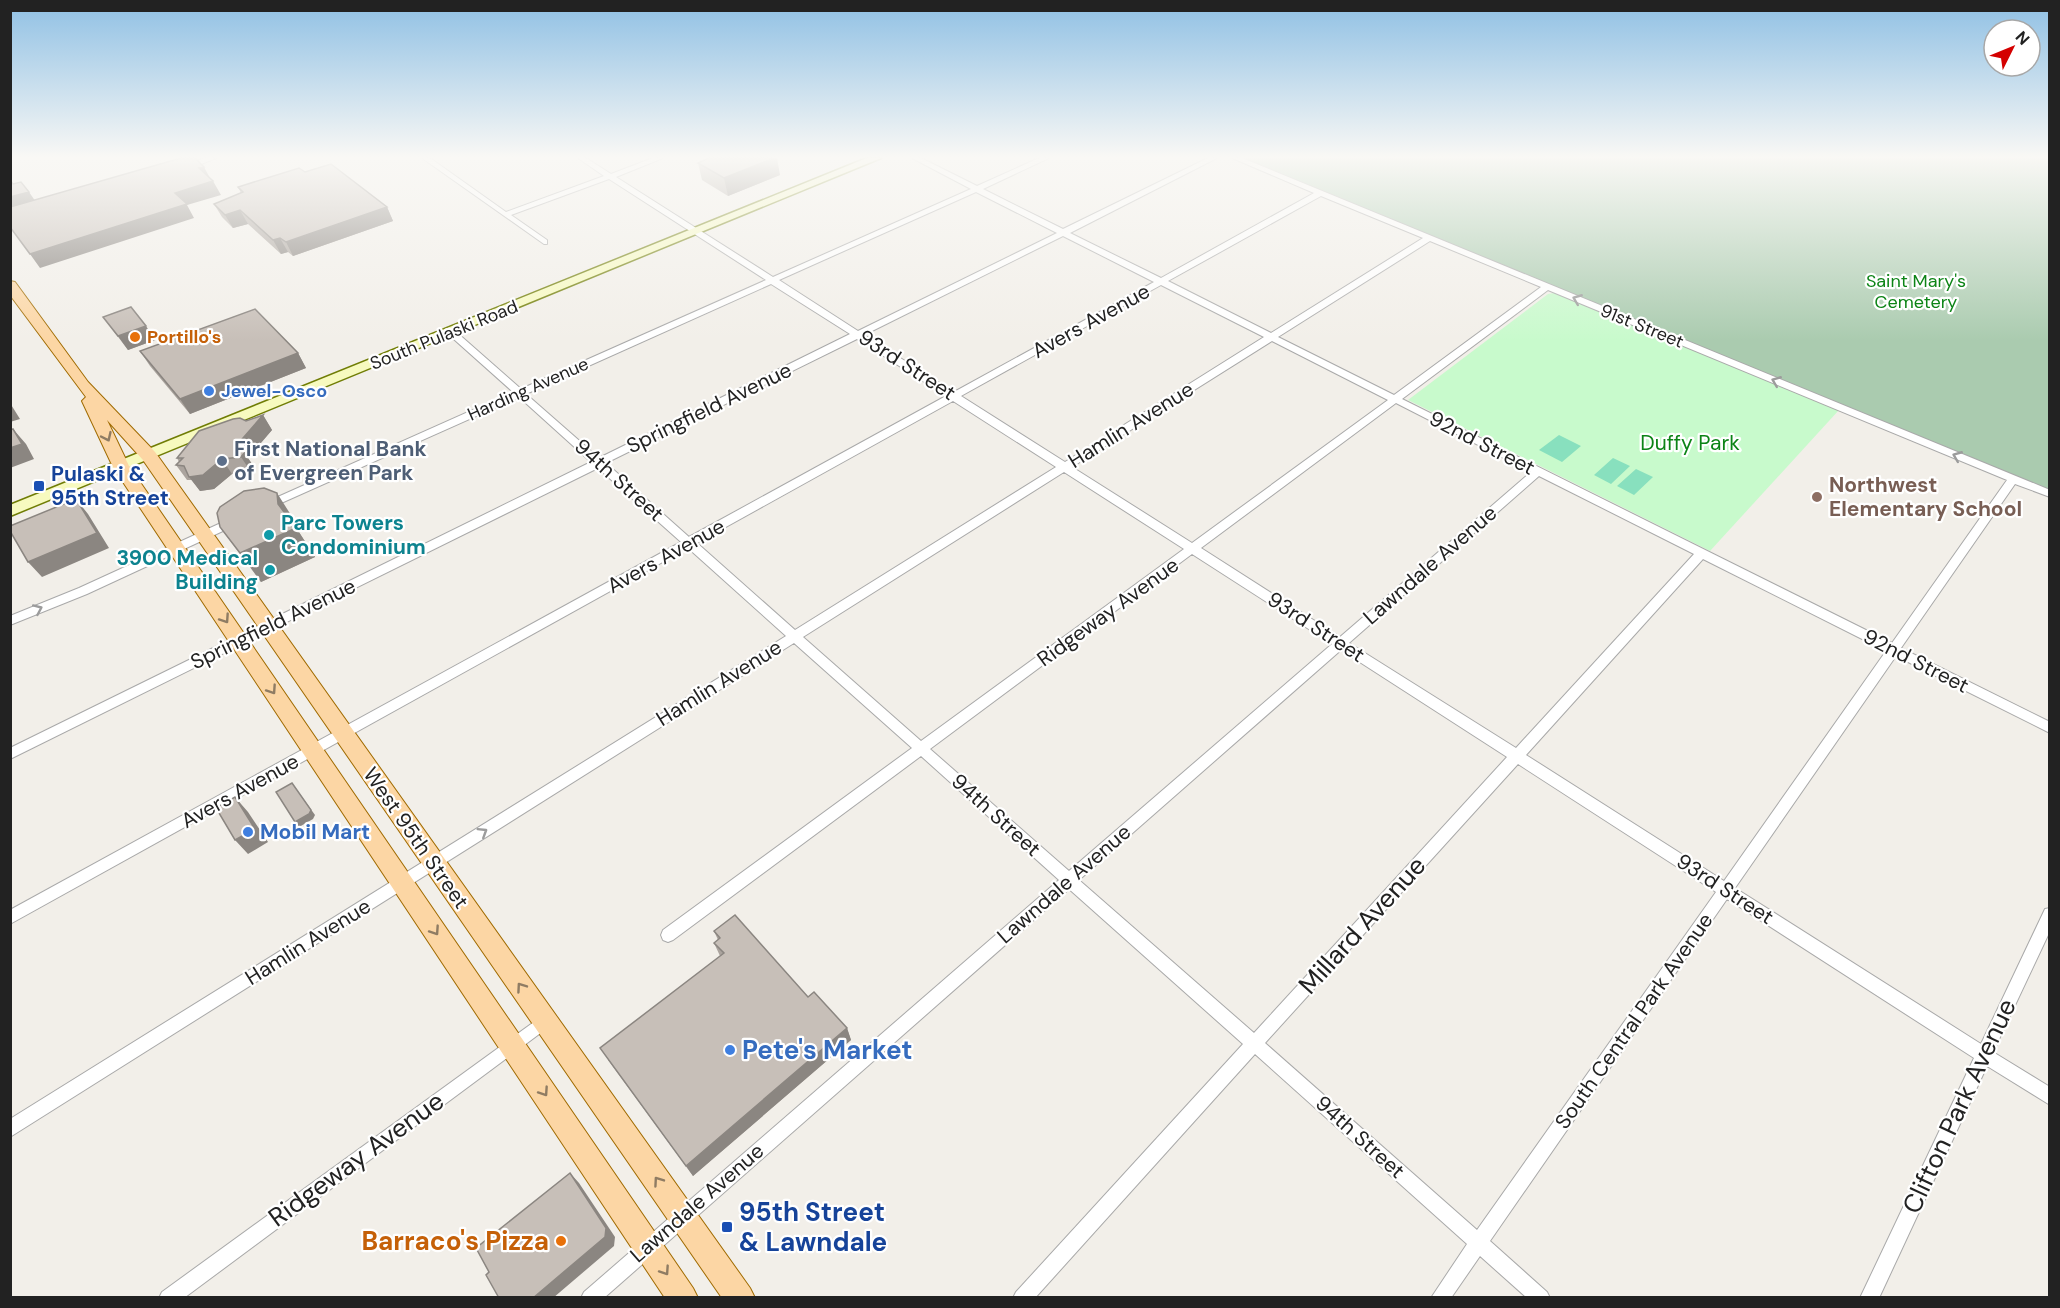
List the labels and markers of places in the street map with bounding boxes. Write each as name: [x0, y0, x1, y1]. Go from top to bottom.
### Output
place label: Portillo's: [147, 325, 221, 349]
marker: Portillo's: [128, 330, 142, 344]
place label: Jewel-Osco: [221, 379, 327, 403]
marker: Jewel-Osco: [202, 384, 216, 398]
place label: First National Bank of Evergreen Park: [234, 435, 427, 487]
marker: First National Bank of Evergreen Park: [215, 454, 229, 468]
place label: Pulaski & 95th Street: [51, 460, 169, 512]
place label: Northwest Elementary School: [1829, 471, 2022, 523]
marker: Pulaski & 95th Street: [32, 479, 46, 493]
marker: Northwest Elementary School: [1810, 490, 1824, 504]
place label: Parc Towers Condominium: [281, 509, 426, 561]
marker: Parc Towers Condominium: [262, 528, 276, 542]
place label: 3900 Medical Building: [117, 544, 258, 596]
marker: 3900 Medical Building: [263, 563, 277, 577]
place label: Mobil Mart: [260, 818, 370, 846]
marker: Mobil Mart: [241, 825, 255, 839]
place label: Pete's Market: [742, 1033, 913, 1067]
marker: Pete's Market: [723, 1043, 737, 1057]
place label: 95th Street & Lawndale: [739, 1195, 887, 1259]
marker: 95th Street & Lawndale: [720, 1220, 734, 1234]
place label: Barraco's Pizza: [362, 1224, 549, 1258]
marker: Barraco's Pizza: [554, 1234, 568, 1248]

